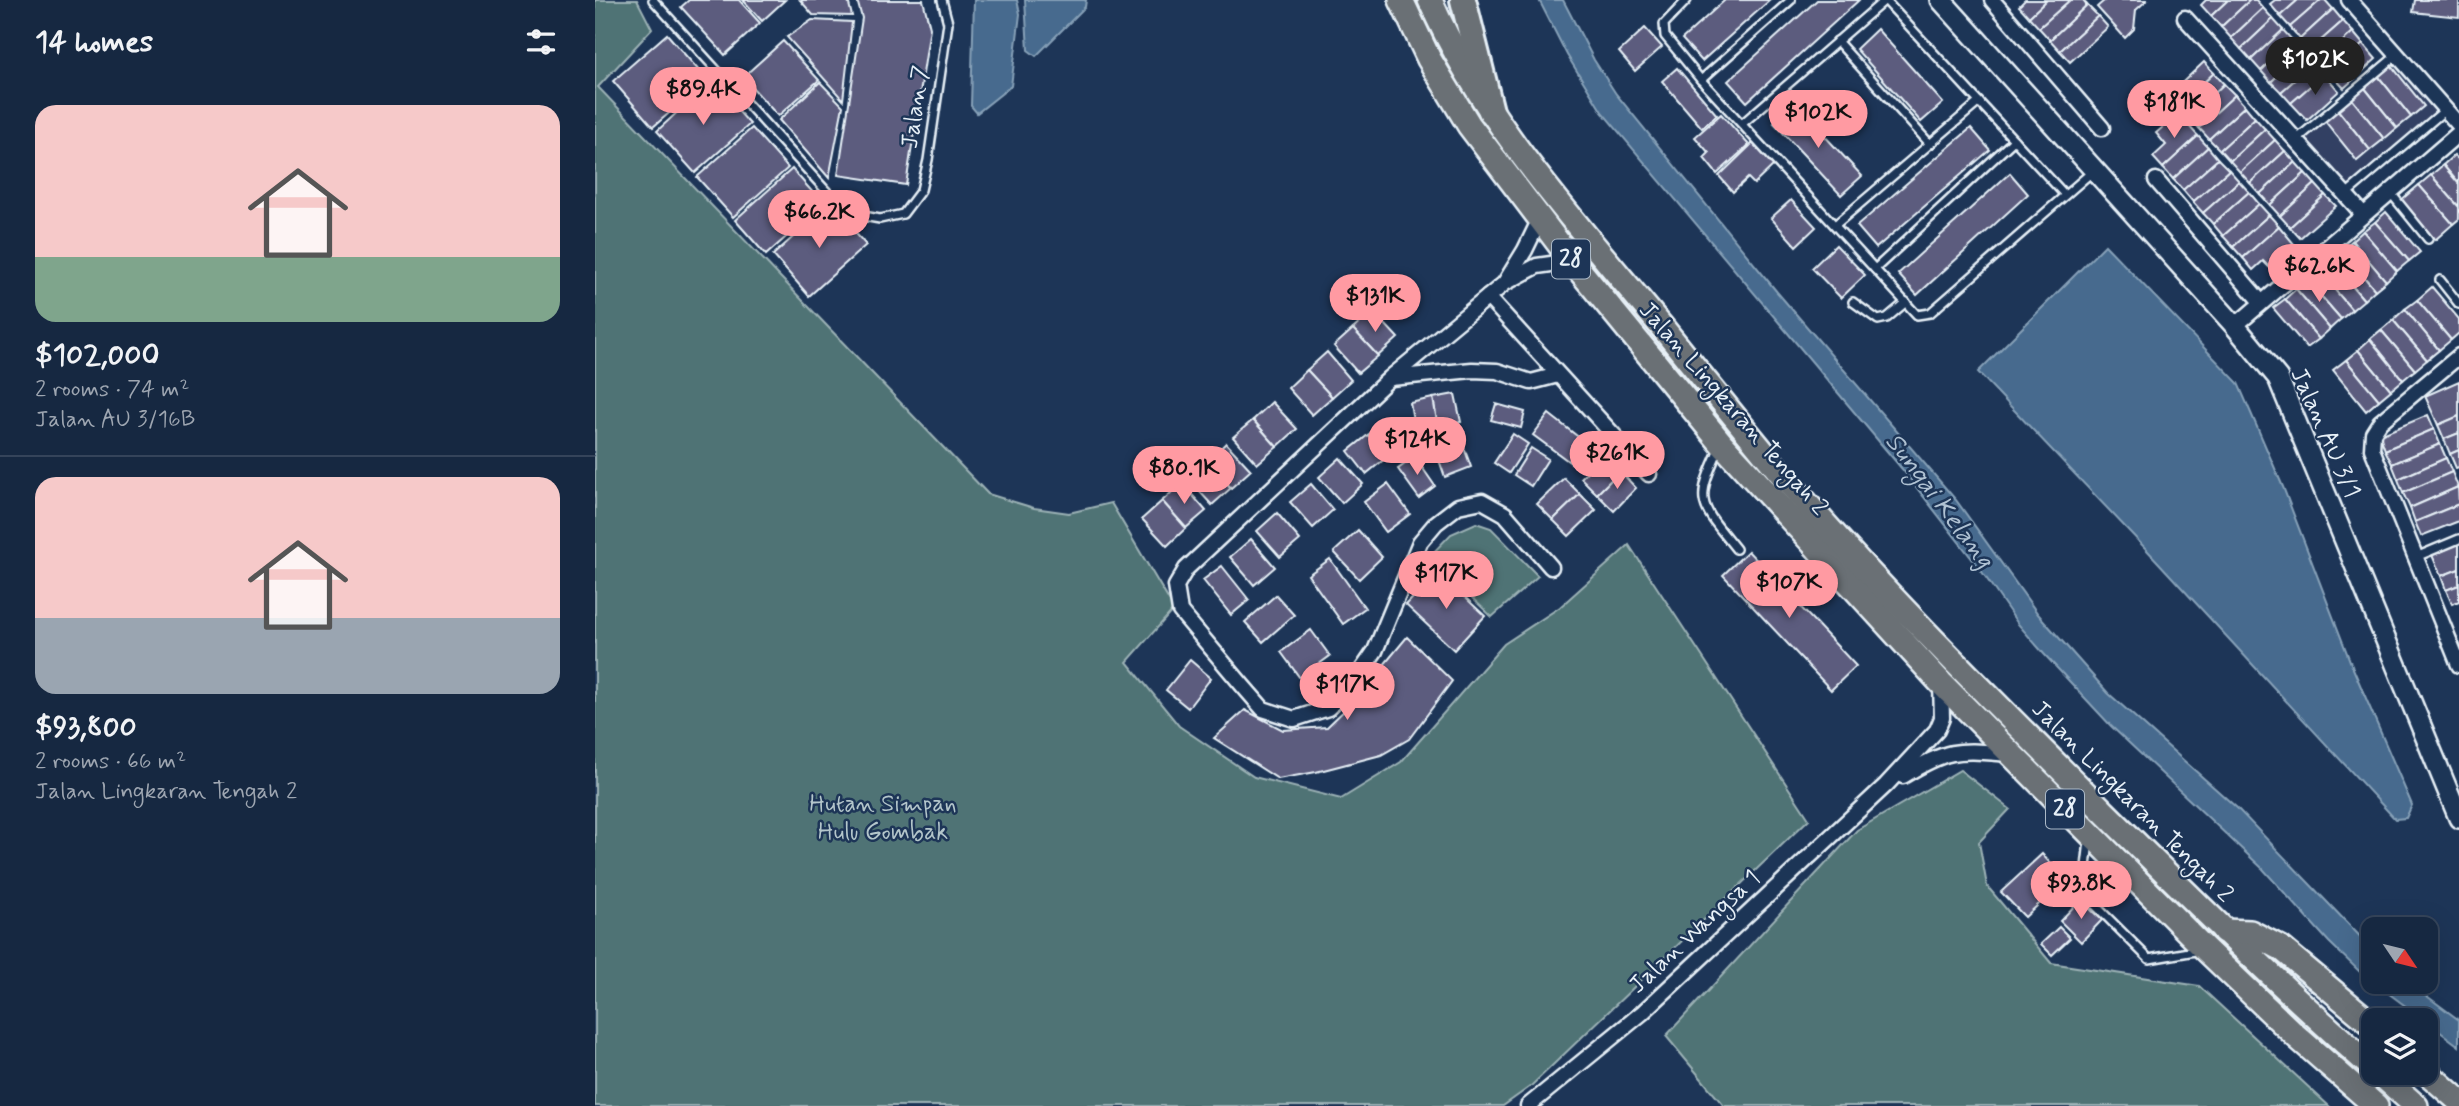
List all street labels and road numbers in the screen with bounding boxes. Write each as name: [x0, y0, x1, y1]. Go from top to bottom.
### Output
street label: Jalan 7: [895, 63, 937, 151]
road number: 28: [1552, 240, 1590, 278]
street label: Jalan Lingkaran Tengah 2: [1630, 296, 1835, 524]
street label: Jalan AU 3/1: [2283, 363, 2367, 503]
street label: Jalan Lingkaran Tengah 2: [2023, 694, 2240, 911]
road number: 28: [2046, 790, 2084, 828]
street label: Jalan Wangsa 1: [1623, 863, 1769, 1002]

